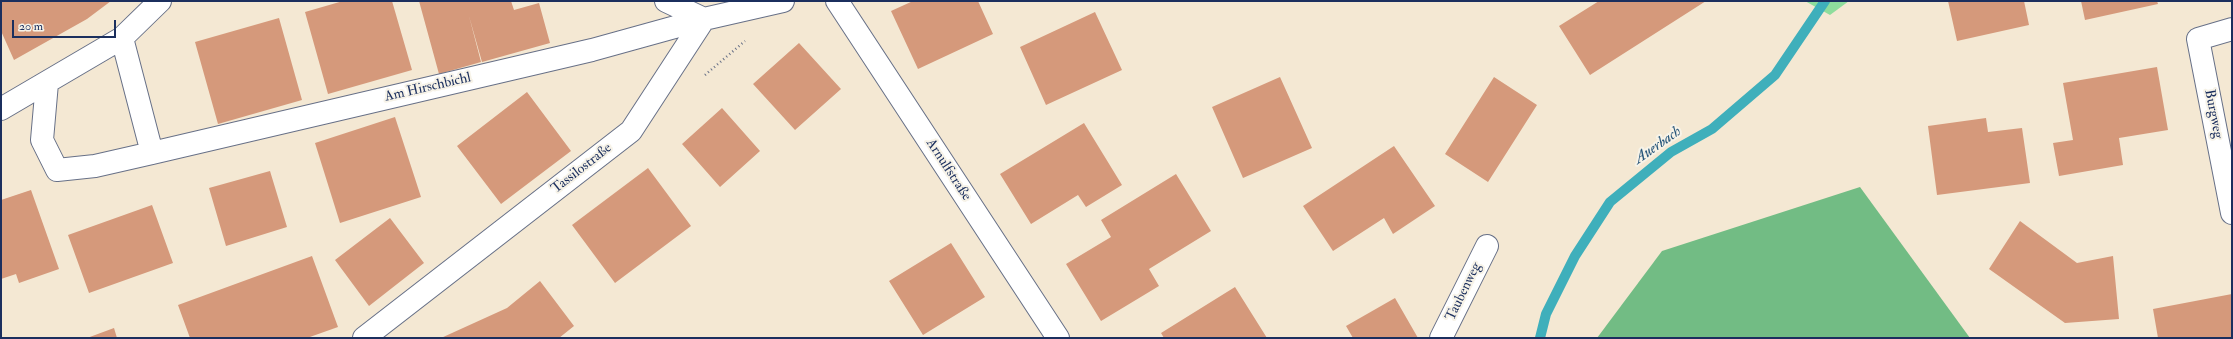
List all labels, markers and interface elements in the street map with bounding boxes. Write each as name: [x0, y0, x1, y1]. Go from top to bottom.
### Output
scale bar: [14, 12, 118, 38]
text: 20 m: [19, 19, 43, 34]
street label: Am Hirschbichl: [383, 70, 473, 106]
street label: Burgweg: [2200, 88, 2226, 140]
water label: Auerbach: [1631, 123, 1685, 169]
street label: Arnulfstraße: [922, 136, 974, 204]
street label: Tassilostraße: [549, 140, 615, 198]
street label: Taubenweg: [1443, 260, 1485, 324]

